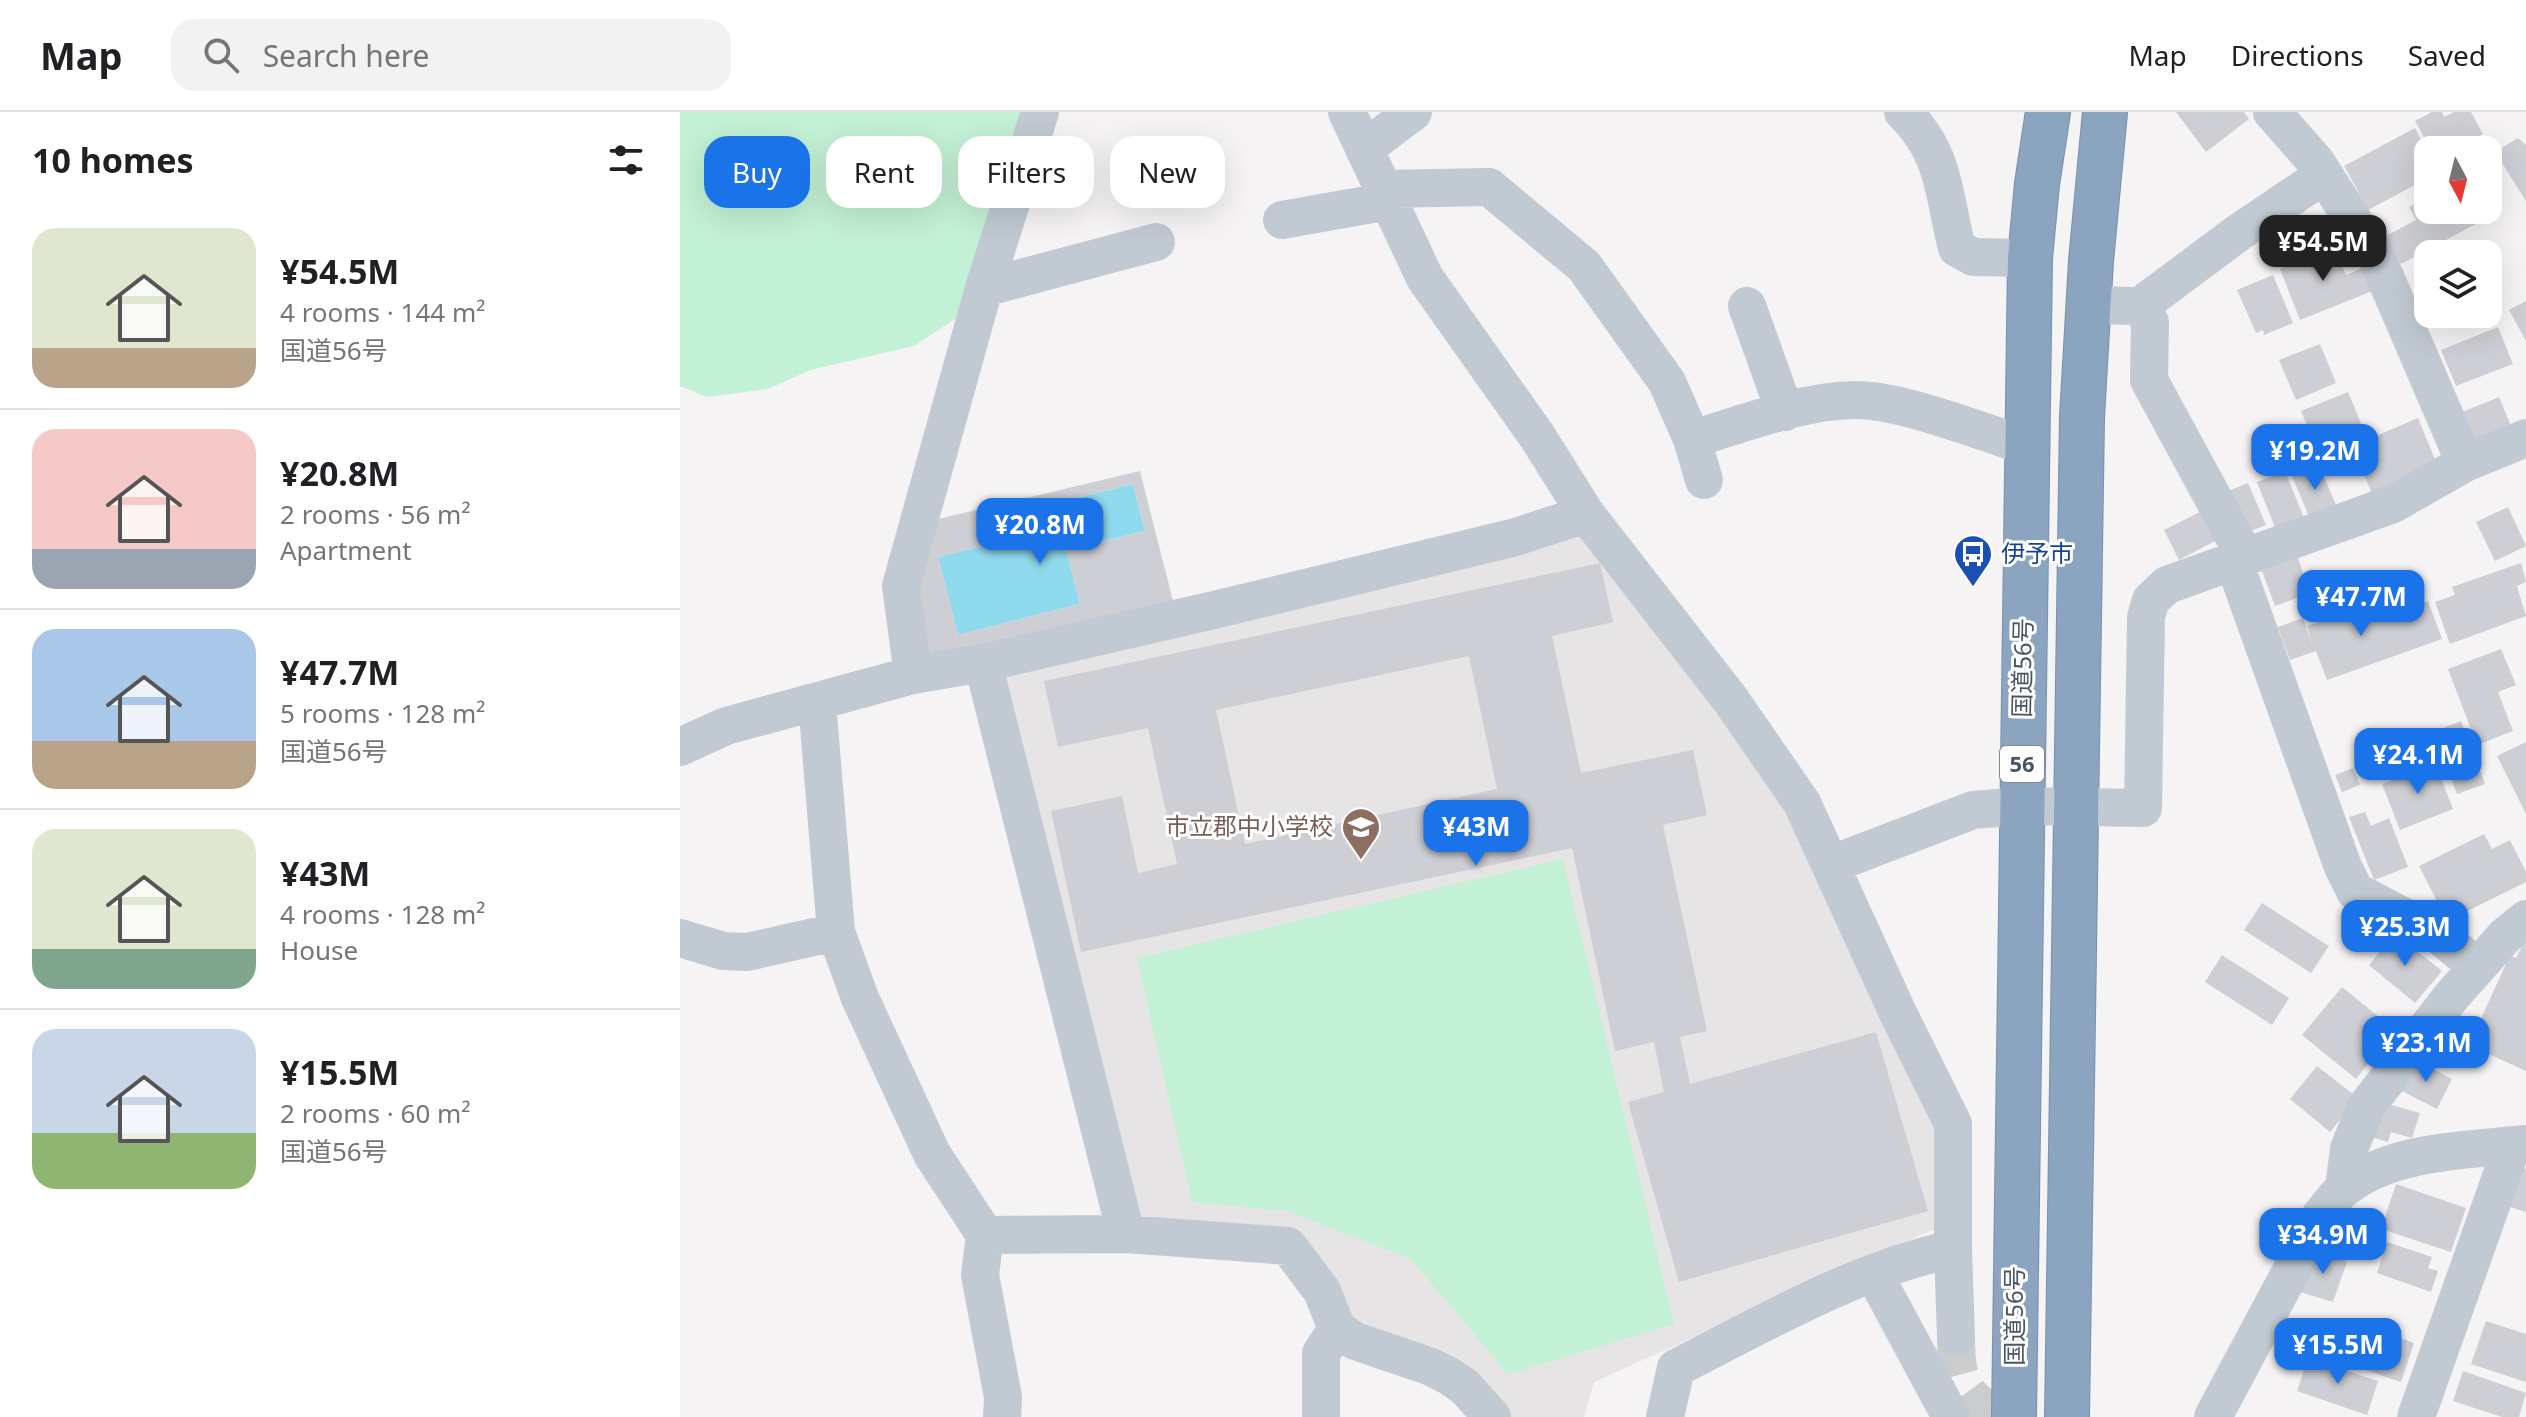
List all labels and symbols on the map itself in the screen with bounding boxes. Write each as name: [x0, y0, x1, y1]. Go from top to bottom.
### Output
north arrow: [2414, 136, 2502, 224]
pin: ¥54.5M: [2258, 215, 2388, 283]
pin: ¥19.2M: [2250, 424, 2380, 492]
pin: ¥20.8M: [975, 498, 1105, 566]
bus stop icon: 伊予市: [1952, 533, 1994, 588]
place label: 伊予市: [2001, 536, 2073, 569]
pin: ¥47.7M: [2296, 570, 2426, 638]
street label: 国道56号: [2004, 618, 2039, 718]
pin: ¥24.1M: [2353, 728, 2483, 796]
road number: 56: [2000, 746, 2044, 782]
pin: ¥43M: [1429, 800, 1523, 868]
school or university icon: 市立郡中小学校: [1340, 806, 1382, 861]
place label: 市立郡中小学校: [1165, 809, 1333, 842]
pin: ¥25.3M: [2340, 900, 2470, 968]
pin: ¥23.1M: [2361, 1016, 2491, 1084]
pin: ¥34.9M: [2258, 1208, 2388, 1276]
street label: 国道56号: [1997, 1266, 2030, 1366]
pin: ¥15.5M: [2273, 1318, 2403, 1386]

